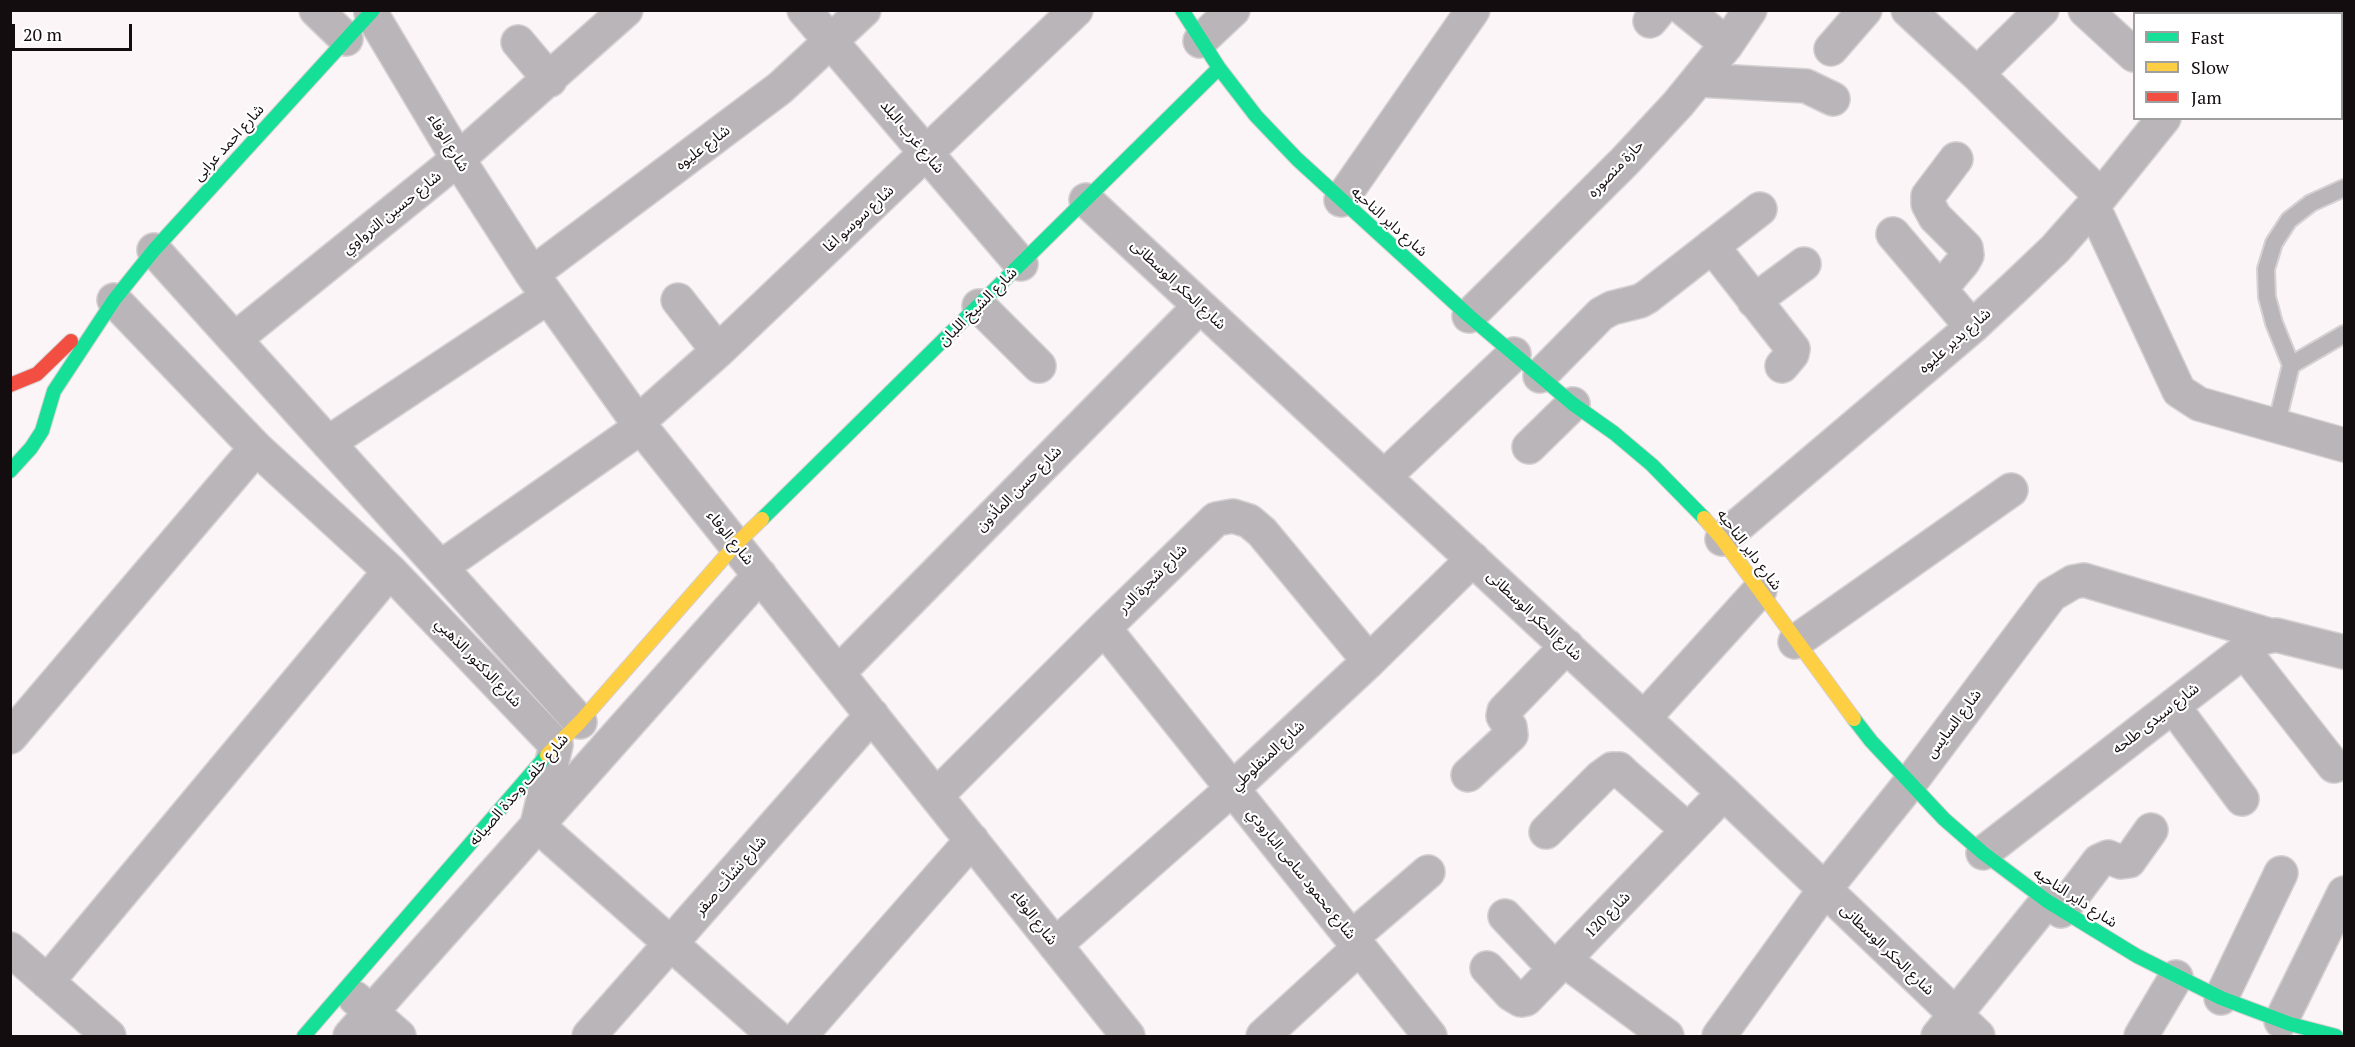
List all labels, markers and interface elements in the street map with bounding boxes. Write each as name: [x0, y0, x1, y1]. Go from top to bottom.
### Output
scale bar: [15, 12, 135, 50]
legend: [2133, 12, 2343, 120]
text: 20 m: [23, 22, 62, 46]
text: Fast: [2191, 25, 2224, 49]
text: Slow: [2191, 55, 2229, 79]
text: Jam: [2191, 85, 2222, 109]
street label: شارع غرب البلد: [876, 97, 948, 177]
street label: شارع احمد عرابى: [190, 101, 268, 185]
street label: شارع الوفاء: [424, 111, 472, 175]
street label: شارع عليوه: [672, 122, 734, 174]
street label: حارة منصوره: [1584, 136, 1648, 202]
street label: شارع حسين الترواوي: [339, 168, 445, 258]
street label: شارع سوسو اغا: [820, 182, 898, 256]
street label: شارع داير الناحيه: [1347, 183, 1431, 261]
street label: شارع الحكر الوسطانى: [1127, 236, 1229, 334]
street label: شارع الشيخ اللبان: [935, 264, 1021, 350]
street label: شارع بدير عليوه: [1915, 305, 1995, 377]
street label: شارع حسن المأذون: [972, 442, 1066, 536]
street label: شارع داير الناحيه: [1713, 506, 1785, 594]
street label: شارع الوفاء: [703, 507, 757, 569]
street label: شارع شجرة الدر: [1115, 541, 1191, 617]
street label: شارع الحكر الوسطانى: [1483, 567, 1585, 665]
street label: شارع الدكتور الذهبي: [431, 615, 525, 711]
street label: شارع سيدى طلحه: [2109, 680, 2203, 758]
street label: شارع السايس: [1922, 686, 1986, 762]
street label: شارع المنفلوطي: [1227, 717, 1309, 795]
street label: شارع خلف وحدة الصيانه: [465, 730, 573, 850]
street label: شارع محمود سامى البارودي: [1243, 805, 1359, 943]
street label: شارع نشأت صقر: [692, 833, 770, 919]
street label: شارع داير الناحيه: [2030, 864, 2120, 932]
street label: شارع الوفاء: [1007, 887, 1061, 949]
street label: شارع 120: [1582, 888, 1634, 942]
street label: شارع الحكر الوسطانى: [1836, 901, 1938, 999]

